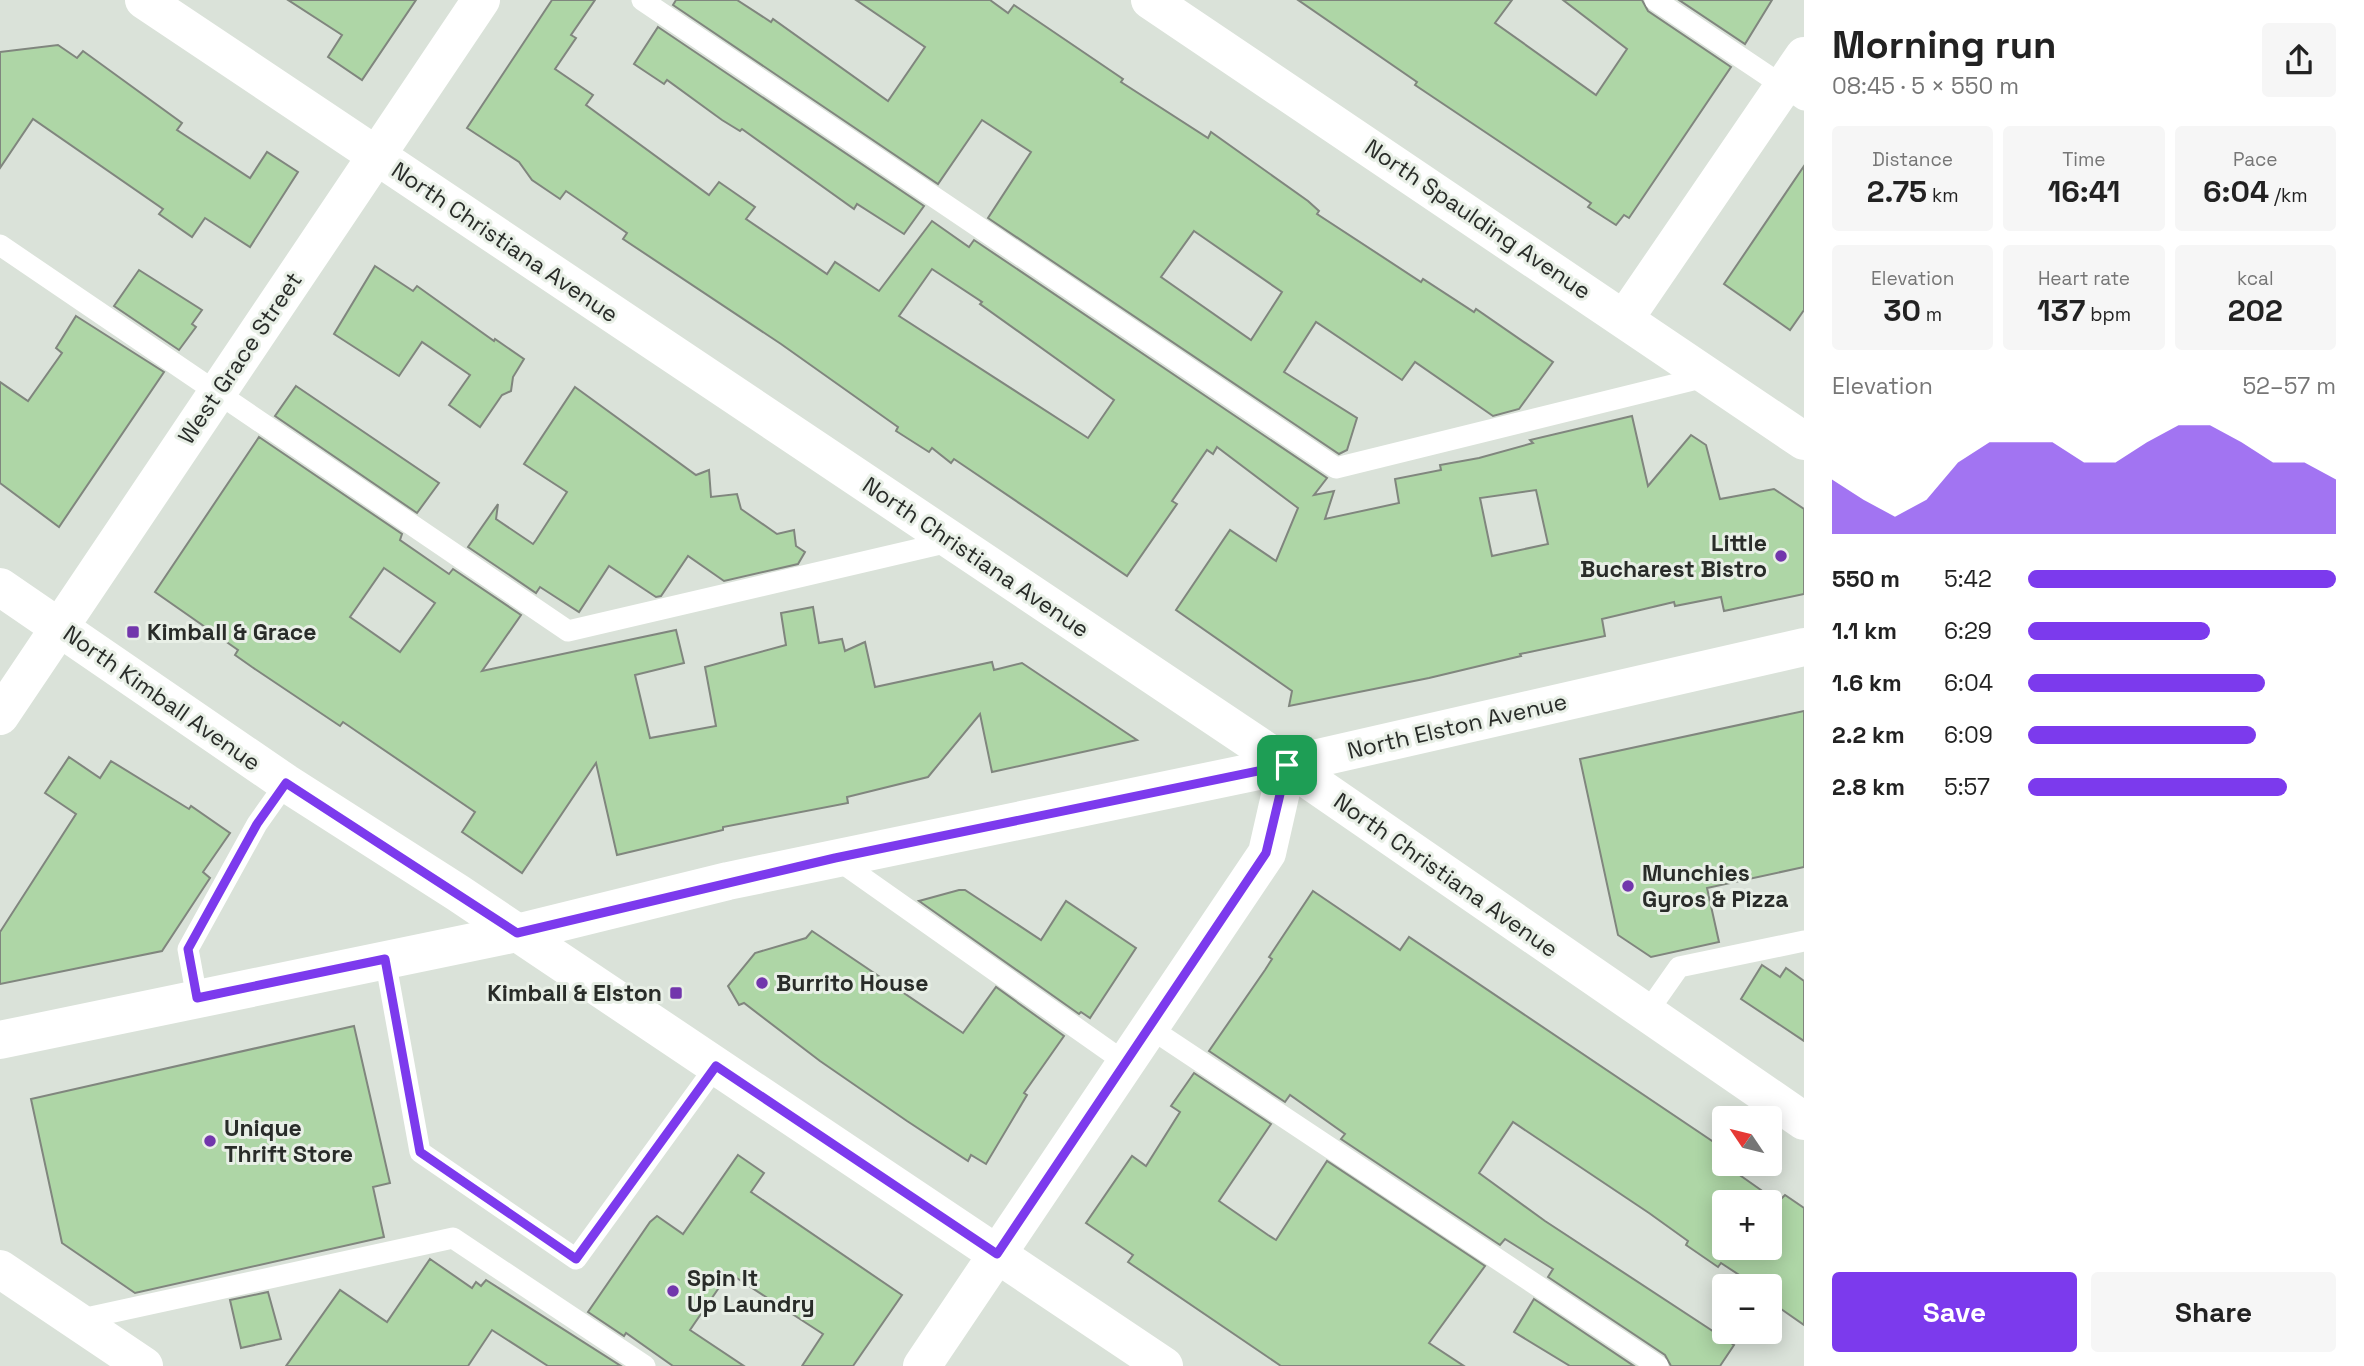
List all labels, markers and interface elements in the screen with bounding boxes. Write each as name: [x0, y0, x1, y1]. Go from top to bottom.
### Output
text: Morning run: [1832, 21, 2057, 69]
button: share: [2262, 23, 2336, 97]
text: 08:45 · 5 × 550 m: [1832, 71, 2019, 101]
street label: North Spaulding Avenue: [1359, 132, 1597, 306]
text: Distance: [1872, 147, 1953, 172]
text: Time: [2062, 147, 2106, 172]
text: Pace: [2233, 147, 2278, 172]
street label: North Christiana Avenue: [386, 155, 624, 329]
text: 2.75: [1867, 172, 1927, 211]
text: 16:41: [2048, 172, 2120, 211]
text: 6:04: [2203, 172, 2269, 211]
text: km: [1927, 183, 1959, 208]
text: /km: [2269, 183, 2308, 208]
street label: West Grace Street: [171, 266, 309, 450]
text: Elevation: [1871, 266, 1954, 291]
text: Heart rate: [2038, 266, 2130, 291]
text: kcal: [2237, 266, 2274, 291]
text: 30: [1883, 291, 1921, 330]
text: 137: [2037, 291, 2085, 330]
text: 202: [2228, 291, 2283, 330]
text: m: [1921, 302, 1942, 327]
text: bpm: [2085, 302, 2131, 327]
text: Elevation: [1832, 371, 1933, 401]
text: 52–57 m: [2243, 371, 2336, 401]
street label: North Christiana Avenue: [857, 470, 1095, 644]
place label: Little Bucharest Bistro: [1580, 528, 1767, 584]
marker: Little Bucharest Bistro: [1773, 548, 1789, 564]
text: 550 m: [1832, 564, 1900, 594]
text: 5:42: [1944, 564, 1992, 594]
text: 1.1 km: [1832, 616, 1897, 646]
text: 6:29: [1944, 616, 1992, 646]
place label: Kimball & Grace: [147, 617, 317, 647]
street label: North Kimball Avenue: [57, 619, 267, 777]
marker: Kimball & Grace: [125, 624, 141, 640]
text: 1.6 km: [1832, 668, 1902, 698]
text: 6:04: [1944, 668, 1993, 698]
street label: North Elston Avenue: [1344, 686, 1570, 766]
text: 2.2 km: [1832, 720, 1905, 750]
text: 6:09: [1944, 720, 1993, 750]
pin: [1257, 735, 1317, 795]
icon: arrive: [1268, 746, 1306, 784]
text: 2.8 km: [1832, 772, 1905, 802]
text: 5:57: [1944, 772, 1990, 802]
street label: North Christiana Avenue: [1328, 786, 1564, 964]
place label: Munchies Gyros & Pizza: [1642, 858, 1789, 914]
marker: Munchies Gyros & Pizza: [1620, 878, 1636, 894]
place label: Burrito House: [776, 968, 928, 998]
marker: Burrito House: [754, 975, 770, 991]
place label: Kimball & Elston: [487, 978, 662, 1008]
marker: Kimball & Elston: [668, 985, 684, 1001]
north arrow: [1712, 1106, 1782, 1176]
map controls: [1712, 1106, 1782, 1344]
place label: Unique Thrift Store: [224, 1113, 353, 1169]
marker: Unique Thrift Store: [202, 1133, 218, 1149]
button: +: [1712, 1190, 1782, 1260]
place label: Spin It Up Laundry: [687, 1263, 815, 1319]
button: Save: [1832, 1272, 2077, 1352]
button: Share: [2091, 1272, 2336, 1352]
button: −: [1712, 1274, 1782, 1344]
marker: Spin It Up Laundry: [665, 1283, 681, 1299]

